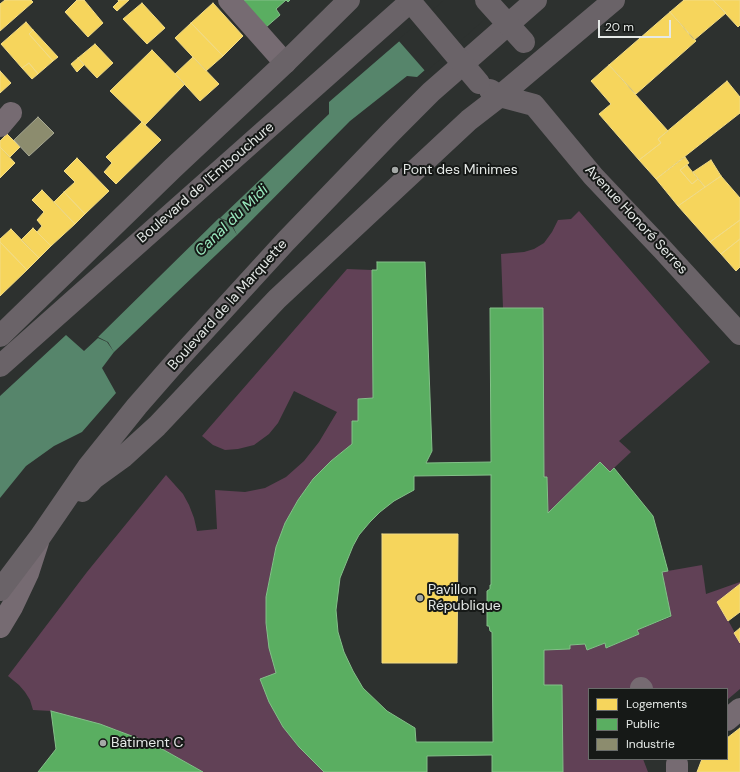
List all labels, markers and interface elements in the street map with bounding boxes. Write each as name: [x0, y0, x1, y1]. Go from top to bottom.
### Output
scale bar: [600, 12, 673, 38]
text: 20 m: [605, 19, 634, 35]
street label: Boulevard de l'Embouchure: [134, 119, 278, 247]
place label: Pont des Minimes: [403, 162, 518, 178]
street label: Avenue Honoré Serres: [581, 162, 691, 278]
marker: Pont des Minimes: [390, 165, 400, 175]
water label: Canal du Midi: [192, 182, 272, 260]
street label: Boulevard de la Marquette: [165, 236, 291, 374]
place label: Pavillon République: [428, 582, 501, 614]
marker: Pavillon République: [415, 593, 425, 603]
legend: [588, 688, 728, 760]
text: Logements: [626, 696, 687, 712]
text: Public: [626, 716, 660, 732]
place label: Bâtiment C: [111, 735, 183, 751]
text: Industrie: [626, 736, 675, 752]
marker: Bâtiment C: [98, 738, 108, 748]

